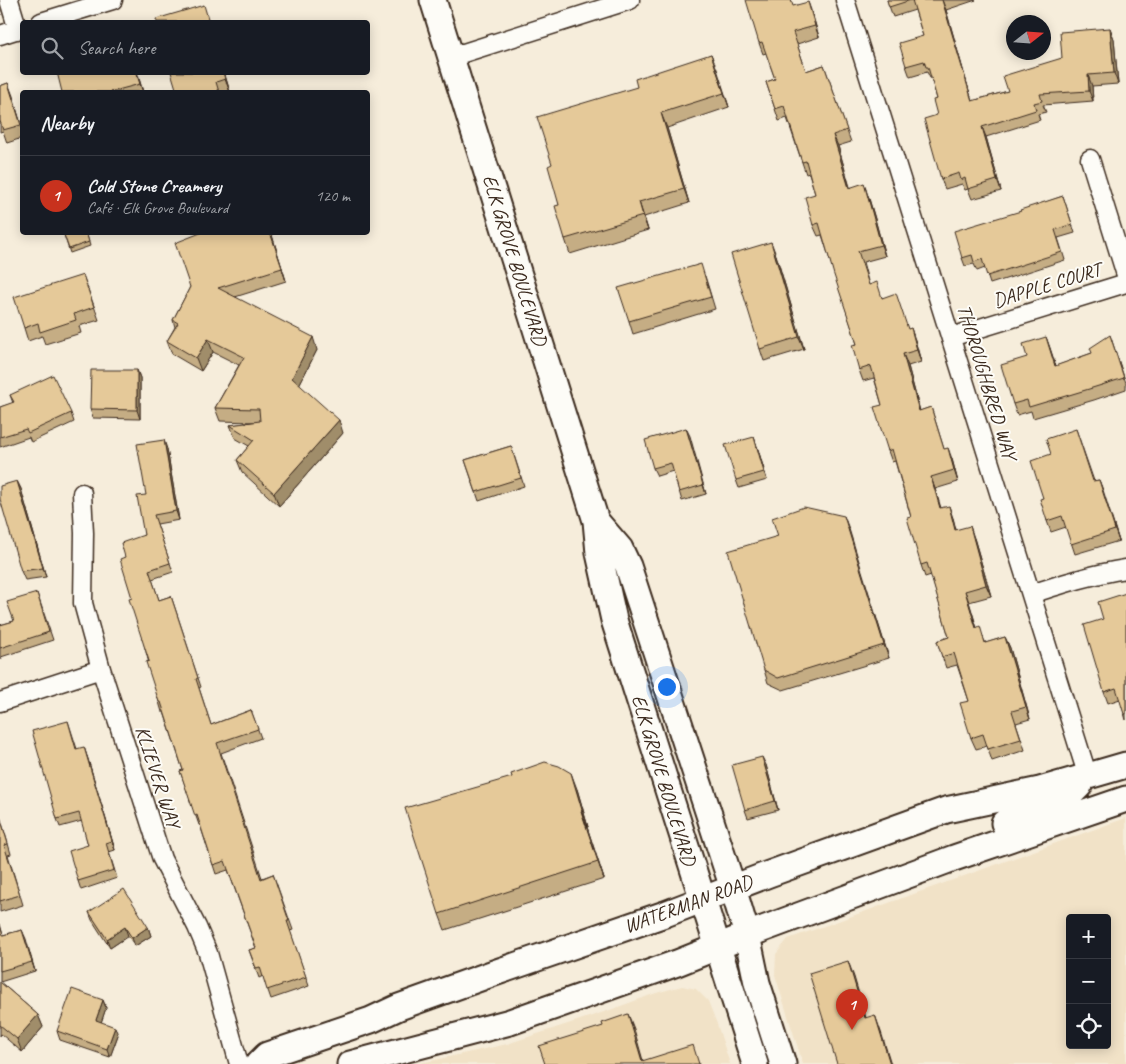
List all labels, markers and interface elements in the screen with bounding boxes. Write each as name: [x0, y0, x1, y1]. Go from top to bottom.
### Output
north arrow: [1006, 15, 1051, 60]
search box: [20, 20, 370, 75]
icon: search: [38, 34, 66, 62]
text: Search here: [78, 36, 155, 60]
text: Nearby: [40, 110, 93, 136]
street label: ELK GROVE BOULEVARD: [477, 172, 553, 350]
text: Cold Stone Creamery: [87, 174, 222, 198]
text: 1: [52, 186, 60, 206]
text: 120 m: [316, 186, 350, 206]
text: Café · Elk Grove Boulevard: [87, 198, 228, 218]
street label: DAPPLE COURT: [990, 256, 1108, 313]
street label: THOROUGHBRED WAY: [952, 302, 1024, 466]
your location: [654, 674, 680, 700]
street label: ELK GROVE BOULEVARD: [626, 692, 702, 870]
street label: KLIEVER WAY: [130, 723, 187, 834]
street label: WATERMAN ROAD: [620, 869, 757, 939]
map controls: [1066, 914, 1111, 1049]
button: +: [1066, 914, 1111, 959]
button: −: [1066, 959, 1111, 1004]
pin: 1: [836, 989, 868, 1030]
button: locate: [1066, 1004, 1111, 1049]

